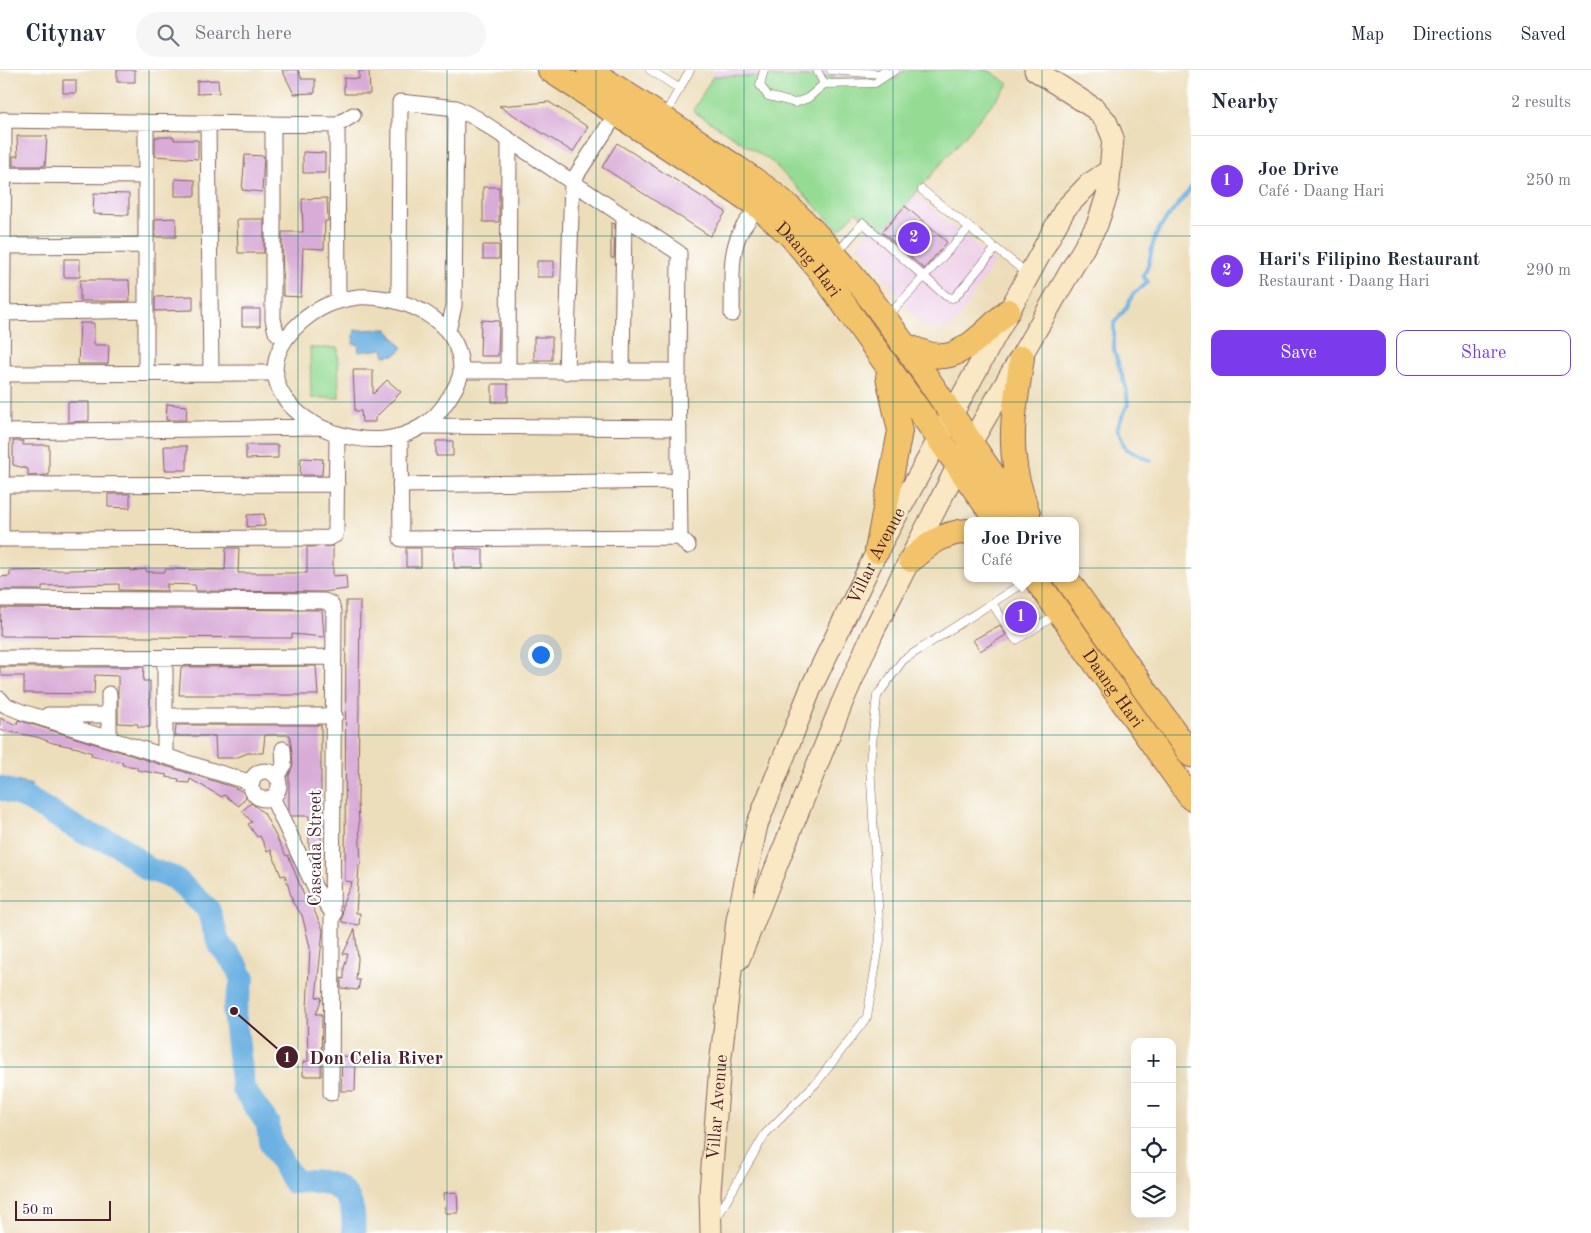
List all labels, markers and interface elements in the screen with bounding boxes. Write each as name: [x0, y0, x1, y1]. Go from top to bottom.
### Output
search box: [136, 12, 486, 57]
icon: search: [154, 21, 182, 49]
text: Citynav: [25, 23, 106, 47]
text: Search here: [194, 25, 292, 44]
text: Map: [1351, 26, 1384, 44]
text: Directions: [1412, 26, 1492, 44]
text: Saved: [1520, 26, 1566, 44]
text: Nearby: [1211, 92, 1279, 113]
text: 2 results: [1511, 95, 1571, 111]
text: Joe Drive: [1258, 161, 1339, 180]
text: 1: [1222, 173, 1232, 189]
text: 250 m: [1526, 173, 1571, 189]
text: Café · Daang Hari: [1258, 184, 1384, 200]
street label: Daang Hari: [772, 219, 844, 301]
pin: 2: [898, 219, 930, 257]
text: Hari's Filipino Restaurant: [1258, 251, 1480, 270]
text: 2: [1222, 263, 1232, 279]
text: 290 m: [1526, 263, 1571, 279]
text: Restaurant · Daang Hari: [1258, 274, 1429, 290]
button: Save: [1211, 330, 1386, 376]
button: Share: [1396, 330, 1571, 376]
street label: Villar Avenue: [845, 505, 909, 608]
popup: [964, 517, 1079, 582]
text: Joe Drive: [981, 530, 1062, 549]
text: Café: [981, 553, 1012, 569]
pin: 1: [1005, 598, 1037, 636]
your location: [528, 642, 554, 668]
street label: Daang Hari: [1078, 646, 1146, 731]
street label: Cascada Street: [307, 790, 325, 906]
map controls: [1131, 1038, 1176, 1218]
button: +: [1131, 1038, 1176, 1083]
callout: Don Celia River: [274, 1040, 453, 1074]
text: Don Celia River: [309, 1050, 443, 1069]
text: 1: [283, 1051, 291, 1066]
street label: Villar Avenue: [705, 1053, 731, 1161]
button: −: [1131, 1083, 1176, 1128]
button: locate: [1131, 1128, 1176, 1173]
button: layers: [1131, 1173, 1176, 1218]
scale bar: [15, 1198, 111, 1221]
text: 50 m: [22, 1203, 53, 1217]

